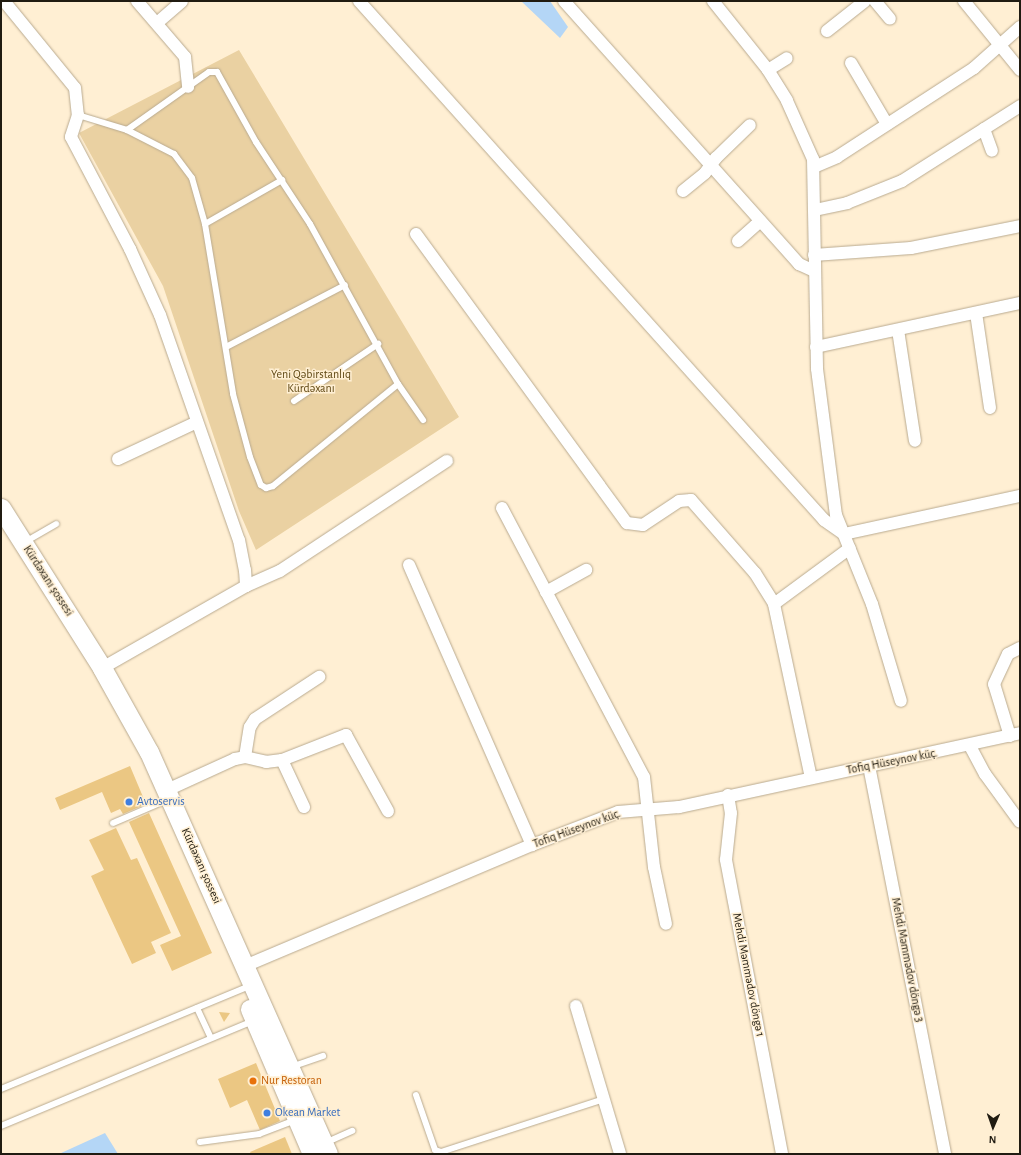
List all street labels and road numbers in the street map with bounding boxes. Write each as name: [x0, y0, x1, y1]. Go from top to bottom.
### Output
street label: Kürdəxanı şossesi: [20, 543, 76, 619]
street label: Tofiq Hüseynov küç.: [845, 746, 939, 778]
street label: Tofiq Hüseynov küç.: [531, 806, 623, 852]
street label: Kürdəxanı şossesi: [178, 826, 224, 906]
street label: Mehdi Məmmədov döngə 3: [888, 896, 926, 1024]
street label: Mehdi Məmmədov döngə 1: [729, 912, 767, 1038]

